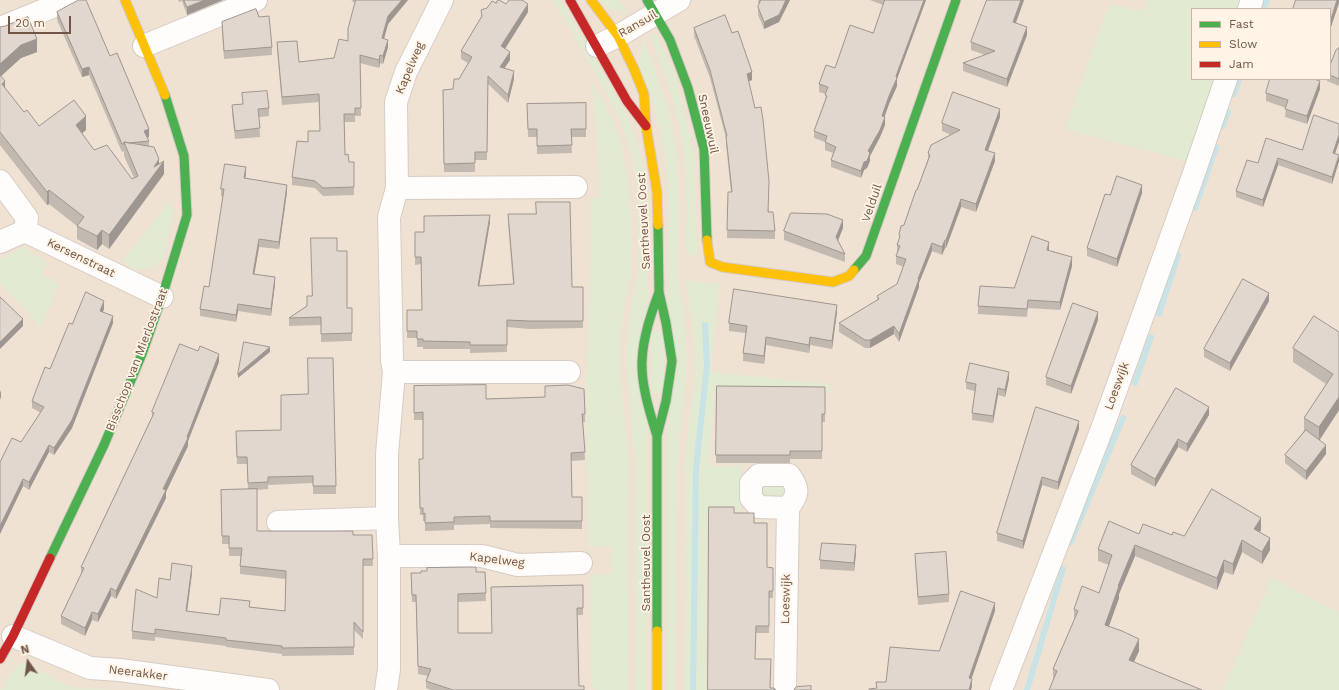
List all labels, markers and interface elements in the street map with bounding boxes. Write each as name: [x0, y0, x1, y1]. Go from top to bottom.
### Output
street label: Ransuil: [616, 7, 660, 41]
scale bar: [10, 8, 73, 34]
legend: [1191, 8, 1331, 80]
text: 20 m: [15, 16, 45, 30]
text: Fast: [1229, 17, 1254, 31]
text: Slow: [1229, 37, 1257, 51]
street label: Kapelweg: [393, 40, 427, 96]
text: Jam: [1229, 57, 1254, 71]
street label: Sneeuwuil: [695, 93, 721, 155]
street label: Santheuvel Oost: [634, 172, 654, 270]
street label: Velduil: [859, 182, 885, 224]
street label: Kersenstraat: [45, 235, 117, 281]
street label: Bisschop van Mierlostraat: [103, 287, 171, 433]
street label: Loeswijk: [1102, 360, 1132, 412]
street label: Santheuvel Oost: [639, 515, 653, 611]
street label: Kapelweg: [469, 549, 525, 571]
street label: Loeswijk: [778, 574, 794, 624]
north arrow: [8, 642, 48, 682]
text: N: [19, 643, 31, 657]
street label: Neerakker: [108, 662, 168, 684]

